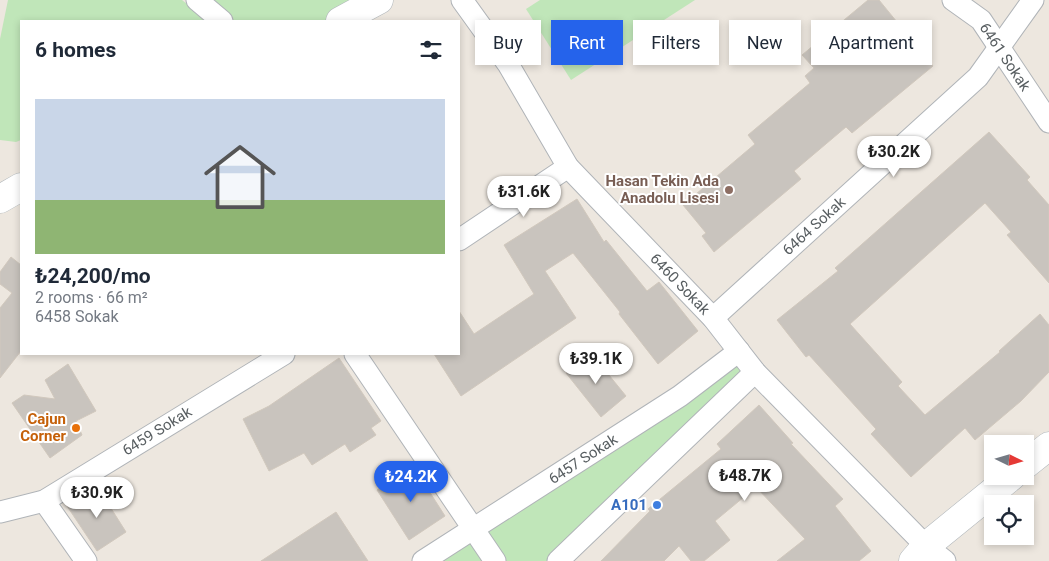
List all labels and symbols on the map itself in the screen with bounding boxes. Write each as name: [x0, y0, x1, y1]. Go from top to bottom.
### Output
street label: 6461 Sokak: [976, 20, 1035, 95]
pin: ₺30.2K: [853, 136, 935, 178]
place label: Hasan Tekin Ada Anadolu Lisesi: [606, 172, 719, 207]
pin: ₺31.6K: [483, 176, 565, 218]
marker: Hasan Tekin Ada Anadolu Lisesi: [723, 184, 735, 196]
street label: 6464 Sokak: [779, 193, 849, 259]
street label: 6460 Sokak: [646, 250, 714, 319]
pin: ₺39.1K: [555, 342, 637, 385]
street label: 6459 Sokak: [119, 402, 195, 459]
place label: Cajun Corner: [20, 410, 67, 445]
marker: Cajun Corner: [70, 422, 82, 434]
street label: 6457 Sokak: [545, 430, 621, 488]
north arrow: [984, 435, 1034, 485]
pin: ₺24.2K: [370, 460, 452, 503]
pin: ₺48.7K: [704, 460, 786, 502]
pin: ₺30.9K: [56, 476, 138, 519]
place label: A101: [611, 496, 647, 514]
marker: A101: [651, 499, 663, 511]

